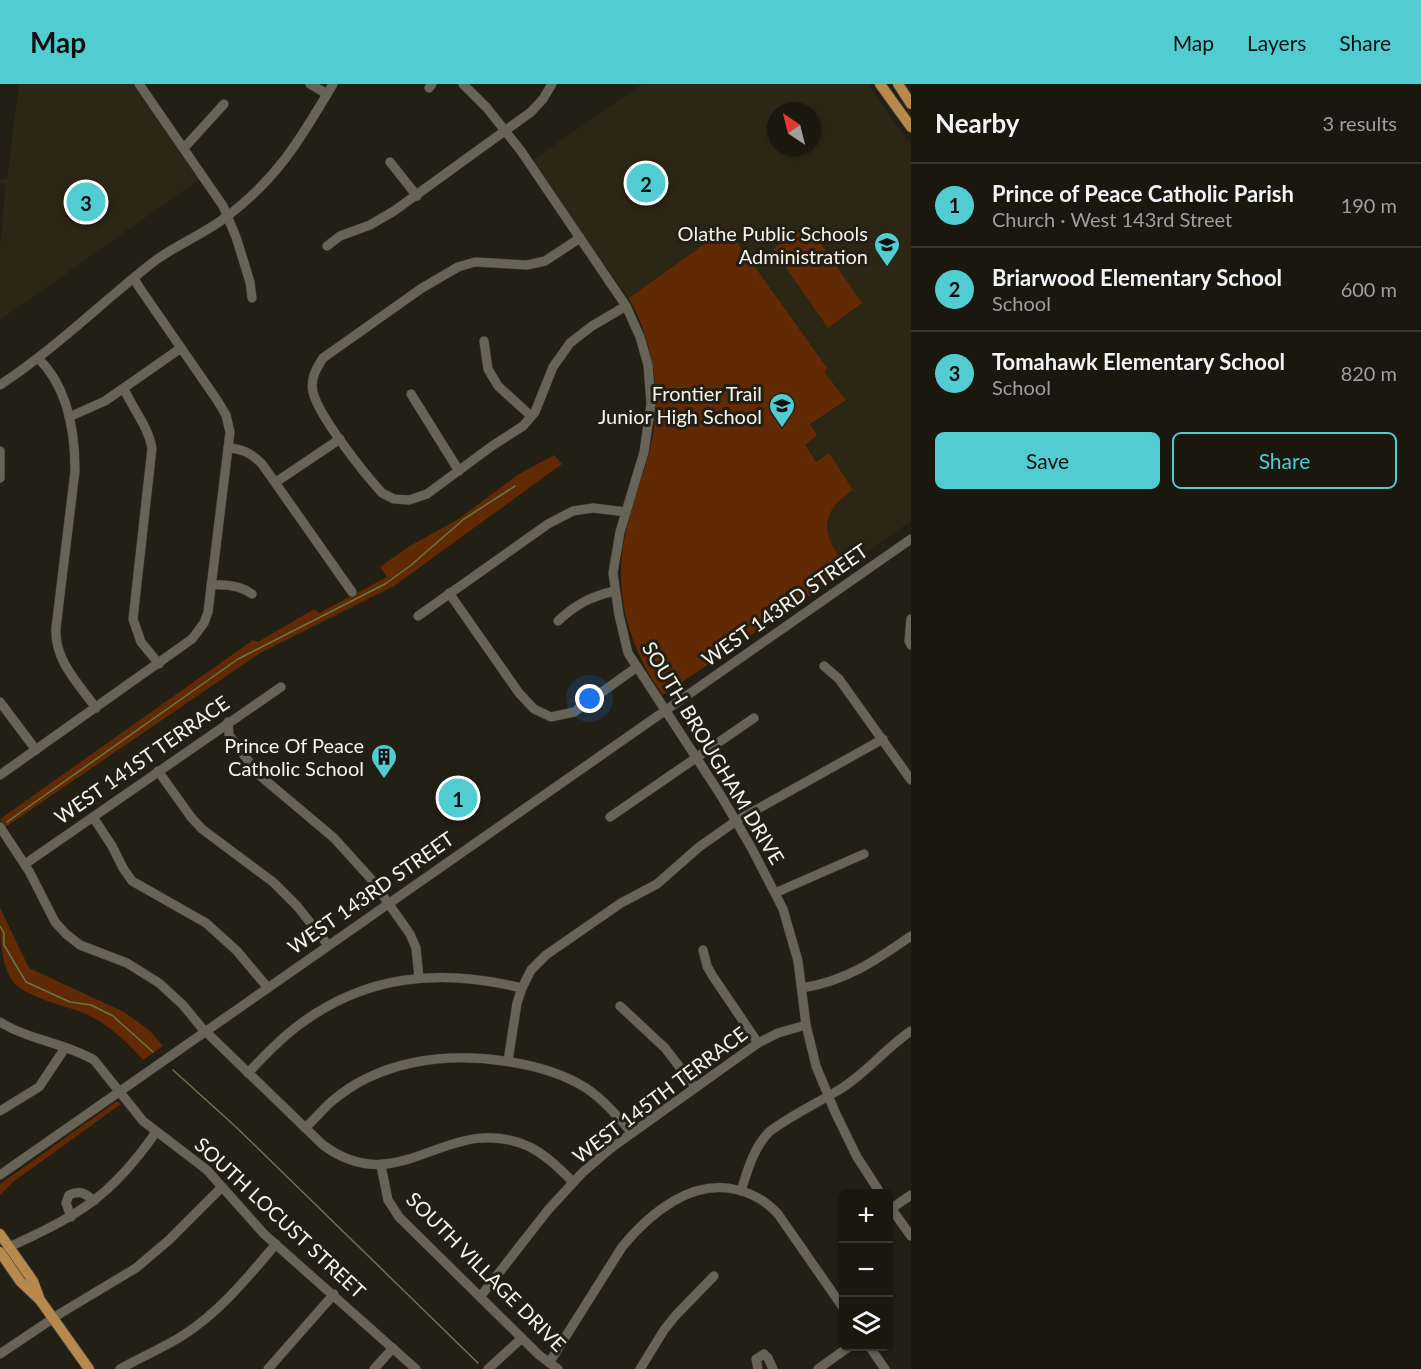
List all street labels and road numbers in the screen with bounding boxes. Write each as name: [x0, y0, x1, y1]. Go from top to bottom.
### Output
street label: WEST 143RD STREET: [697, 538, 872, 671]
street label: SOUTH BROUGHAM DRIVE: [638, 637, 790, 868]
street label: WEST 141ST TERRACE: [50, 690, 233, 828]
street label: WEST 143RD STREET: [283, 826, 458, 959]
street label: WEST 145TH TERRACE: [567, 1021, 751, 1168]
street label: SOUTH LOCUST STREET: [190, 1132, 371, 1303]
street label: SOUTH VILLAGE DRIVE: [402, 1187, 571, 1356]

